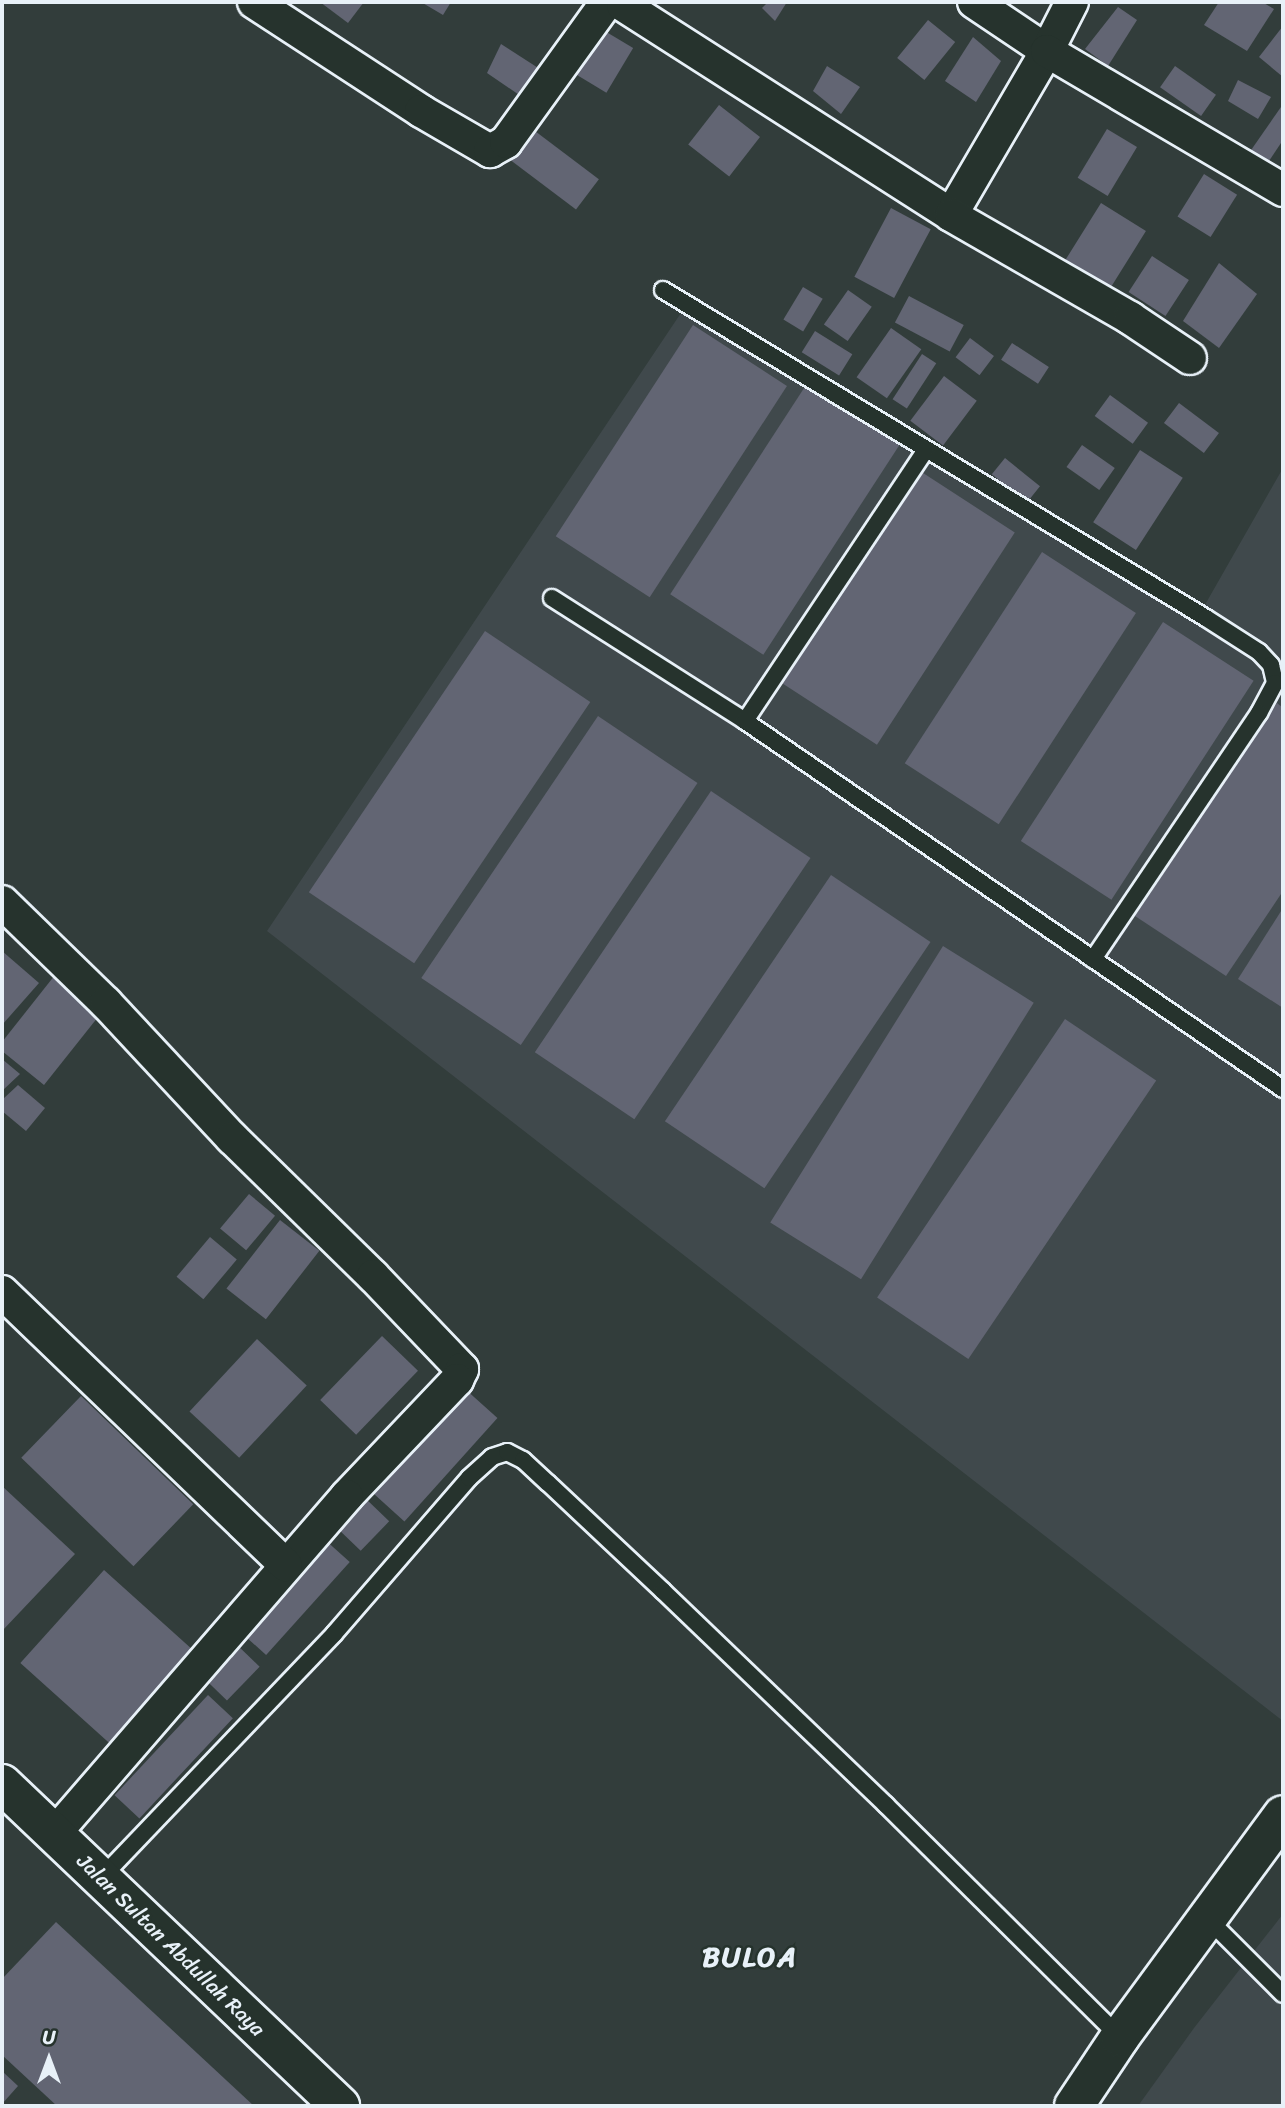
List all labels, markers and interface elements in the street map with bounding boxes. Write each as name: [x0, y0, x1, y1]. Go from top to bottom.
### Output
street label: Jalan Sultan Abdullah Raya: [72, 1848, 270, 2042]
district label: BULOA: [703, 1940, 797, 1974]
text: U: [43, 2021, 55, 2054]
north arrow: [14, 2024, 84, 2094]

